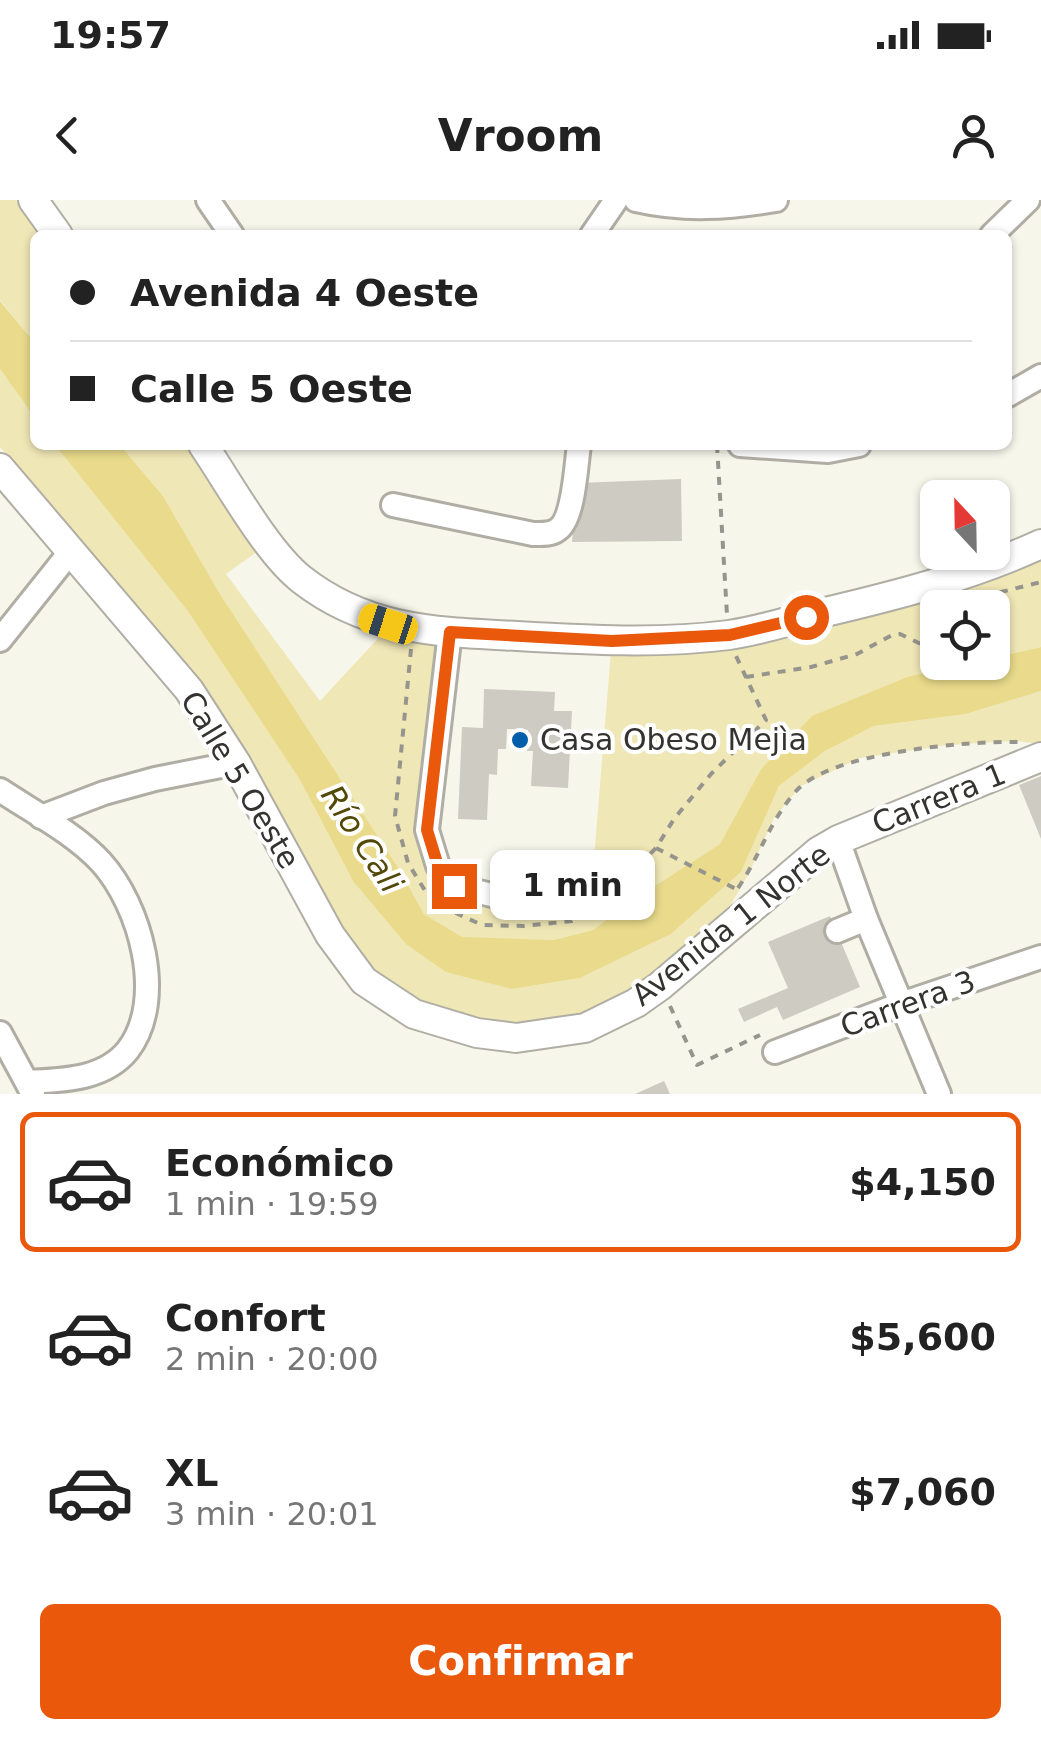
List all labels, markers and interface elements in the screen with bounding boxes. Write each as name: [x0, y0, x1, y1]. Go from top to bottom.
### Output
text: 19:57: [50, 13, 171, 57]
icon: back: [40, 108, 95, 163]
icon: person: [946, 108, 1001, 163]
text: Vroom: [438, 109, 603, 162]
text: Avenida 4 Oeste: [130, 271, 479, 315]
text: Calle 5 Oeste: [130, 367, 413, 411]
north arrow: [920, 480, 1010, 570]
map controls: [920, 480, 1010, 680]
button: locate: [920, 590, 1010, 680]
route start: [784, 595, 829, 640]
car: [355, 600, 421, 648]
street label: Calle 5 Oeste: [174, 685, 307, 875]
place label: Casa Obeso Mejìa: [540, 722, 807, 757]
marker: Casa Obeso Mejìa: [509, 729, 531, 751]
street label: Carrera 1: [867, 756, 1011, 841]
water label: Río Cali: [313, 778, 411, 900]
street label: Avenida 1 Norte: [625, 837, 837, 1013]
callout: 1 min: [489, 851, 654, 921]
route end: [432, 864, 477, 909]
text: 1 min: [522, 866, 623, 904]
street label: Carrera 3: [836, 963, 980, 1044]
icon: car: [45, 1137, 135, 1227]
text: Económico: [165, 1141, 394, 1185]
text: $4,150: [849, 1160, 996, 1204]
text: 1 min · 19:59: [165, 1185, 379, 1223]
icon: car: [45, 1292, 135, 1382]
text: Confort: [165, 1296, 326, 1340]
text: $5,600: [849, 1315, 996, 1359]
text: 2 min · 20:00: [165, 1340, 379, 1378]
icon: car: [45, 1447, 135, 1537]
text: XL: [165, 1451, 219, 1495]
text: $7,060: [849, 1470, 996, 1514]
text: 3 min · 20:01: [165, 1495, 379, 1533]
button: Confirmar: [40, 1604, 1001, 1719]

